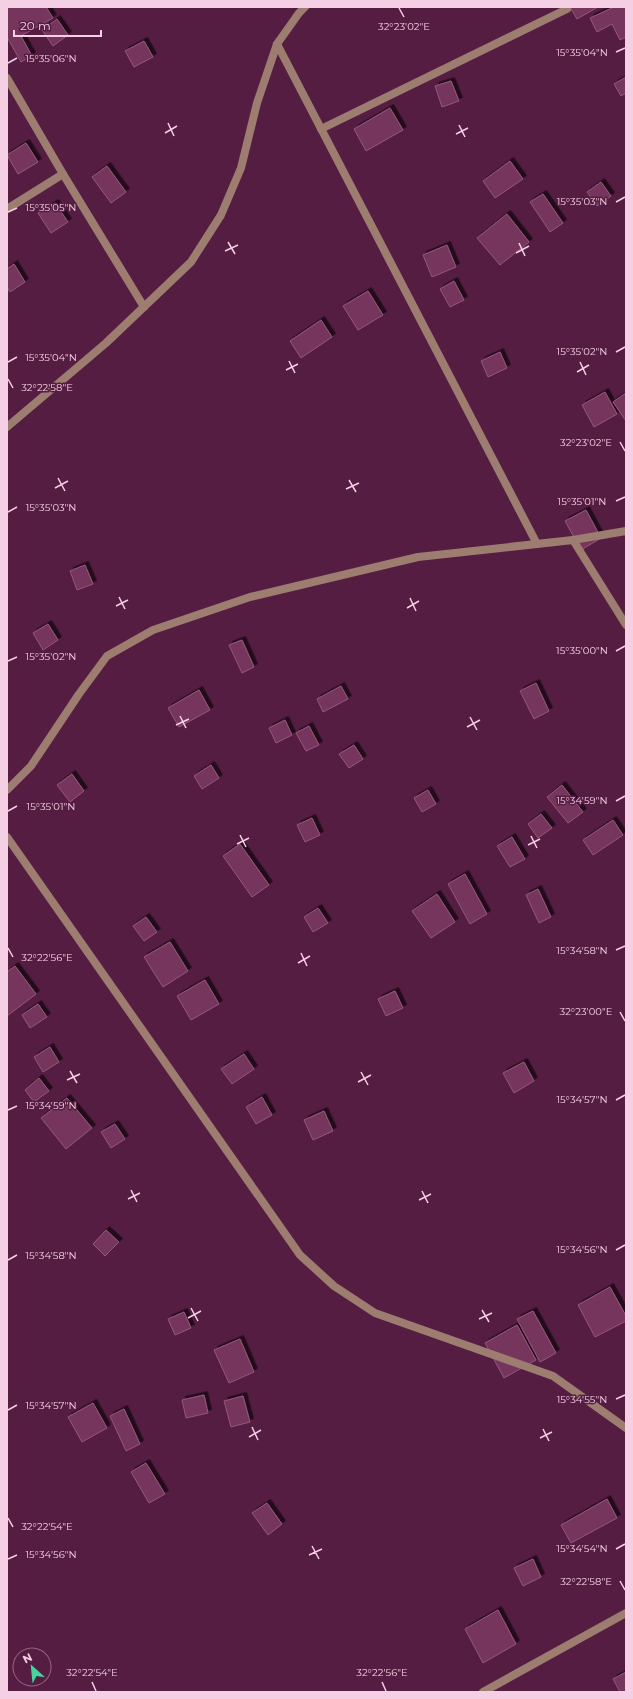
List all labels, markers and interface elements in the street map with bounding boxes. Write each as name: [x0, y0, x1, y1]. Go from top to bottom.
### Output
scale bar: [14, 12, 101, 38]
text: 20 m: [20, 18, 51, 33]
text: 32°23'02"E: [378, 20, 430, 33]
text: 15°35'04"N: [556, 46, 608, 59]
text: 15°35'06"N: [25, 52, 77, 65]
text: 15°35'03"N: [557, 195, 607, 208]
text: 15°35'05"N: [26, 201, 76, 214]
text: 15°35'02"N: [557, 345, 607, 358]
text: 15°35'04"N: [25, 351, 77, 364]
text: 32°22'58"E: [21, 381, 73, 394]
text: 32°23'02"E: [560, 436, 612, 449]
text: 15°35'01"N: [558, 495, 606, 508]
text: 15°35'03"N: [26, 501, 76, 514]
text: 15°35'00"N: [556, 644, 608, 657]
text: 15°35'02"N: [26, 650, 76, 663]
text: 15°34'59"N: [556, 794, 608, 807]
text: 15°35'01"N: [27, 800, 75, 813]
text: 15°34'58"N: [556, 944, 608, 957]
text: 32°22'56"E: [21, 951, 73, 964]
text: 32°23'00"E: [560, 1005, 613, 1018]
text: 15°34'57"N: [556, 1093, 608, 1106]
text: 15°34'59"N: [25, 1099, 77, 1112]
text: 15°34'56"N: [556, 1243, 608, 1256]
text: 15°34'58"N: [25, 1249, 77, 1262]
text: 15°34'55"N: [557, 1393, 607, 1406]
text: 15°34'57"N: [25, 1399, 77, 1412]
text: 32°22'54"E: [21, 1520, 73, 1533]
text: 15°34'54"N: [556, 1542, 608, 1555]
text: 15°34'56"N: [25, 1548, 77, 1561]
text: 32°22'58"E: [560, 1575, 612, 1588]
north arrow: [12, 1647, 52, 1687]
text: N: [20, 1650, 35, 1666]
text: 32°22'54"E: [66, 1666, 118, 1679]
text: 32°22'56"E: [356, 1666, 408, 1679]

